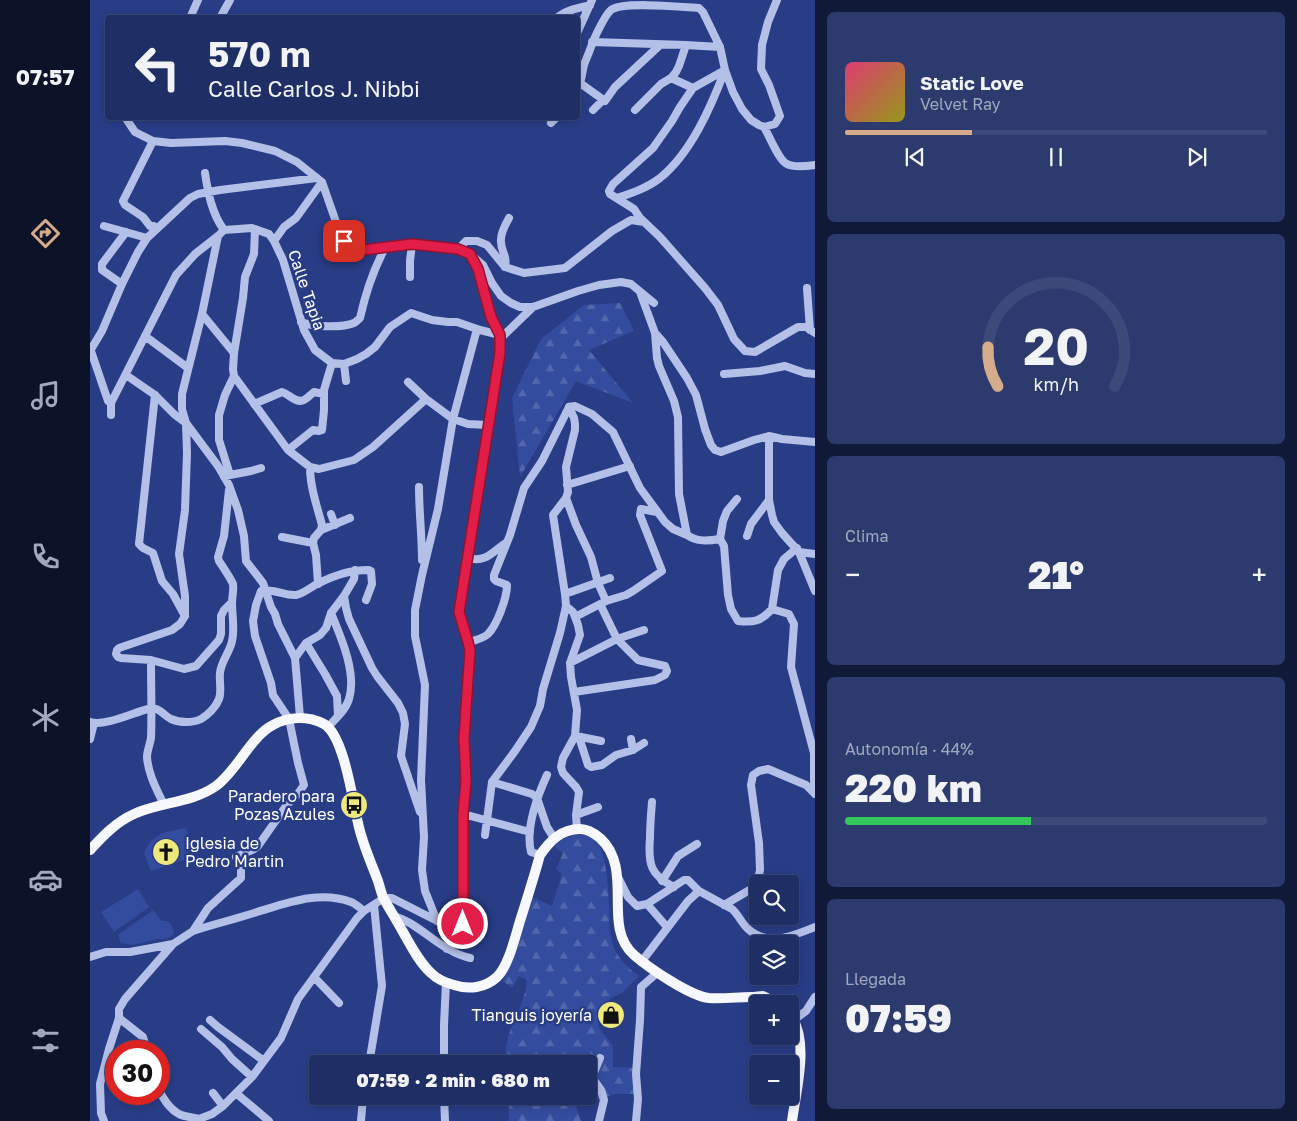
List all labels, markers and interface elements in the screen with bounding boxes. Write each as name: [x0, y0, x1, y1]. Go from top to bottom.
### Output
text: 570 m: [208, 33, 311, 75]
icon: left: [125, 35, 190, 100]
text: 07:57: [16, 63, 74, 90]
text: Static Love: [920, 71, 1024, 94]
text: Calle Carlos J. Nibbi: [208, 75, 420, 102]
text: Velvet Ray: [920, 94, 1001, 114]
icon: previous: [901, 143, 929, 171]
icon: pause: [1042, 143, 1070, 171]
icon: next: [1183, 143, 1211, 171]
icon: directions: [28, 216, 63, 251]
pin: [323, 220, 365, 262]
icon: arrive: [330, 227, 358, 255]
street label: Calle Tapia: [284, 247, 330, 333]
text: 20: [1023, 314, 1089, 376]
text: km/h: [1033, 373, 1079, 395]
icon: music: [28, 378, 63, 413]
text: Clima: [845, 526, 889, 546]
icon: phone: [28, 539, 63, 574]
text: 21°: [1028, 552, 1084, 597]
text: −: [845, 558, 860, 591]
text: +: [1252, 558, 1267, 591]
icon: climate: [28, 700, 63, 735]
text: Autonomía · 44%: [845, 739, 974, 759]
text: 220 km: [845, 765, 982, 810]
place label: Paradero para Pozas Azules: [228, 786, 335, 824]
bus stop icon: Paradero para Pozas Azules: [339, 790, 369, 820]
place label: Iglesia de Pedro Martin: [185, 833, 284, 871]
church icon: Iglesia de Pedro Martin: [151, 837, 181, 867]
icon: car: [28, 862, 63, 897]
map controls: [749, 875, 799, 1105]
button: search: [749, 875, 799, 925]
position arrow: [436, 897, 488, 949]
button: layers: [749, 935, 799, 985]
text: Llegada: [845, 969, 906, 989]
button: +: [749, 995, 799, 1045]
text: 07:59: [845, 995, 952, 1040]
shop icon: Tianguis joyería: [596, 1000, 626, 1030]
place label: Tianguis joyería: [472, 1005, 592, 1025]
icon: filters: [28, 1023, 63, 1058]
speed limit sign: 30: [105, 1040, 170, 1105]
button: −: [749, 1055, 799, 1105]
text: 07:59 · 2 min · 680 m: [356, 1068, 550, 1091]

